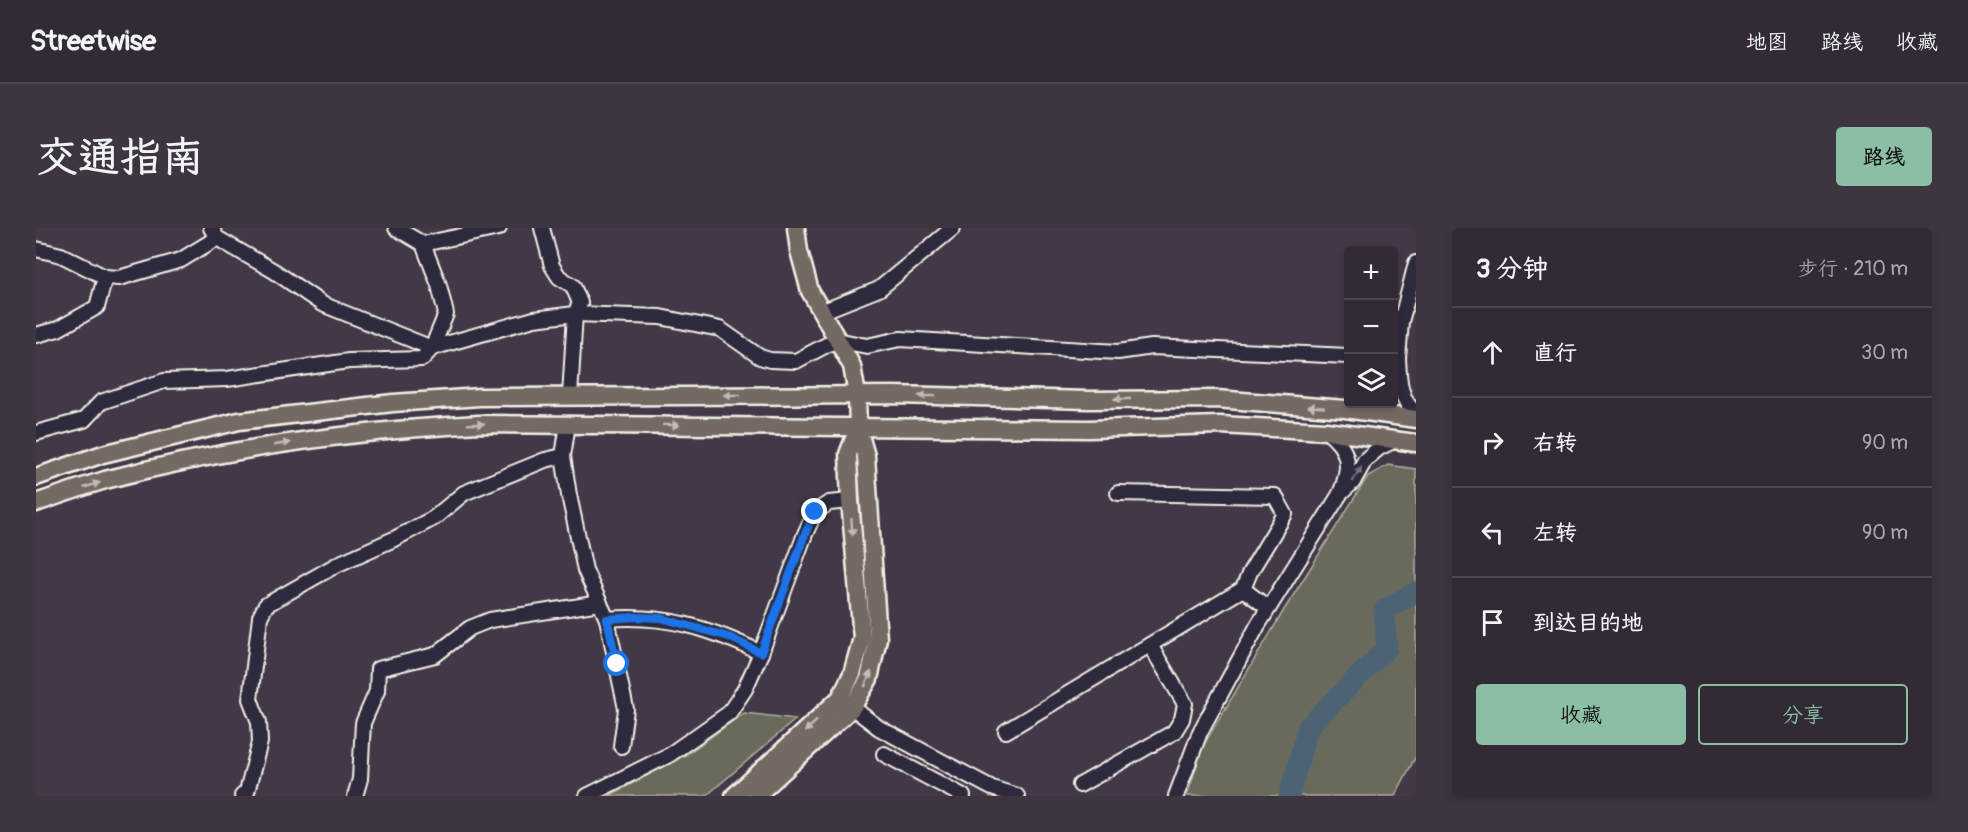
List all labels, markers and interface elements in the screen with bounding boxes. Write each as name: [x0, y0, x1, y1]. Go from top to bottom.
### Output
text: Streetwise: [30, 24, 156, 59]
text: 地图: [1746, 29, 1788, 56]
text: 路线: [1821, 29, 1863, 56]
text: 收藏: [1896, 29, 1938, 56]
button: 路线: [1836, 127, 1932, 186]
text: 交通指南: [36, 132, 204, 184]
map controls: [1344, 246, 1398, 408]
button: +: [1344, 246, 1398, 300]
text: 3 分钟: [1476, 253, 1548, 285]
text: 步行 · 210 m: [1798, 256, 1908, 281]
button: −: [1344, 300, 1398, 354]
icon: ahead: [1476, 336, 1509, 369]
text: 直行: [1533, 339, 1577, 367]
text: 30 m: [1861, 340, 1908, 365]
button: layers: [1344, 354, 1398, 408]
one-way arrow: [722, 390, 741, 400]
one-way arrow: [917, 391, 936, 400]
one-way arrow: [1112, 394, 1131, 404]
one-way arrow: [1307, 402, 1326, 412]
one-way arrow: [467, 420, 486, 429]
one-way arrow: [662, 421, 681, 430]
icon: right: [1476, 426, 1509, 459]
text: 右转: [1533, 429, 1577, 457]
text: 90 m: [1862, 430, 1908, 455]
one-way arrow: [273, 440, 292, 449]
one-way arrow: [1352, 465, 1362, 482]
one-way arrow: [83, 480, 101, 489]
route end: [801, 498, 827, 524]
icon: left: [1476, 516, 1509, 549]
one-way arrow: [847, 517, 856, 536]
text: 左转: [1533, 519, 1577, 547]
text: 90 m: [1862, 520, 1908, 545]
icon: arrive: [1476, 606, 1509, 639]
text: 到达目的地: [1533, 609, 1643, 637]
route start: [603, 650, 629, 676]
one-way arrow: [863, 670, 873, 688]
button: 收藏: [1476, 684, 1686, 745]
button: 分享: [1698, 684, 1908, 745]
one-way arrow: [804, 719, 819, 733]

